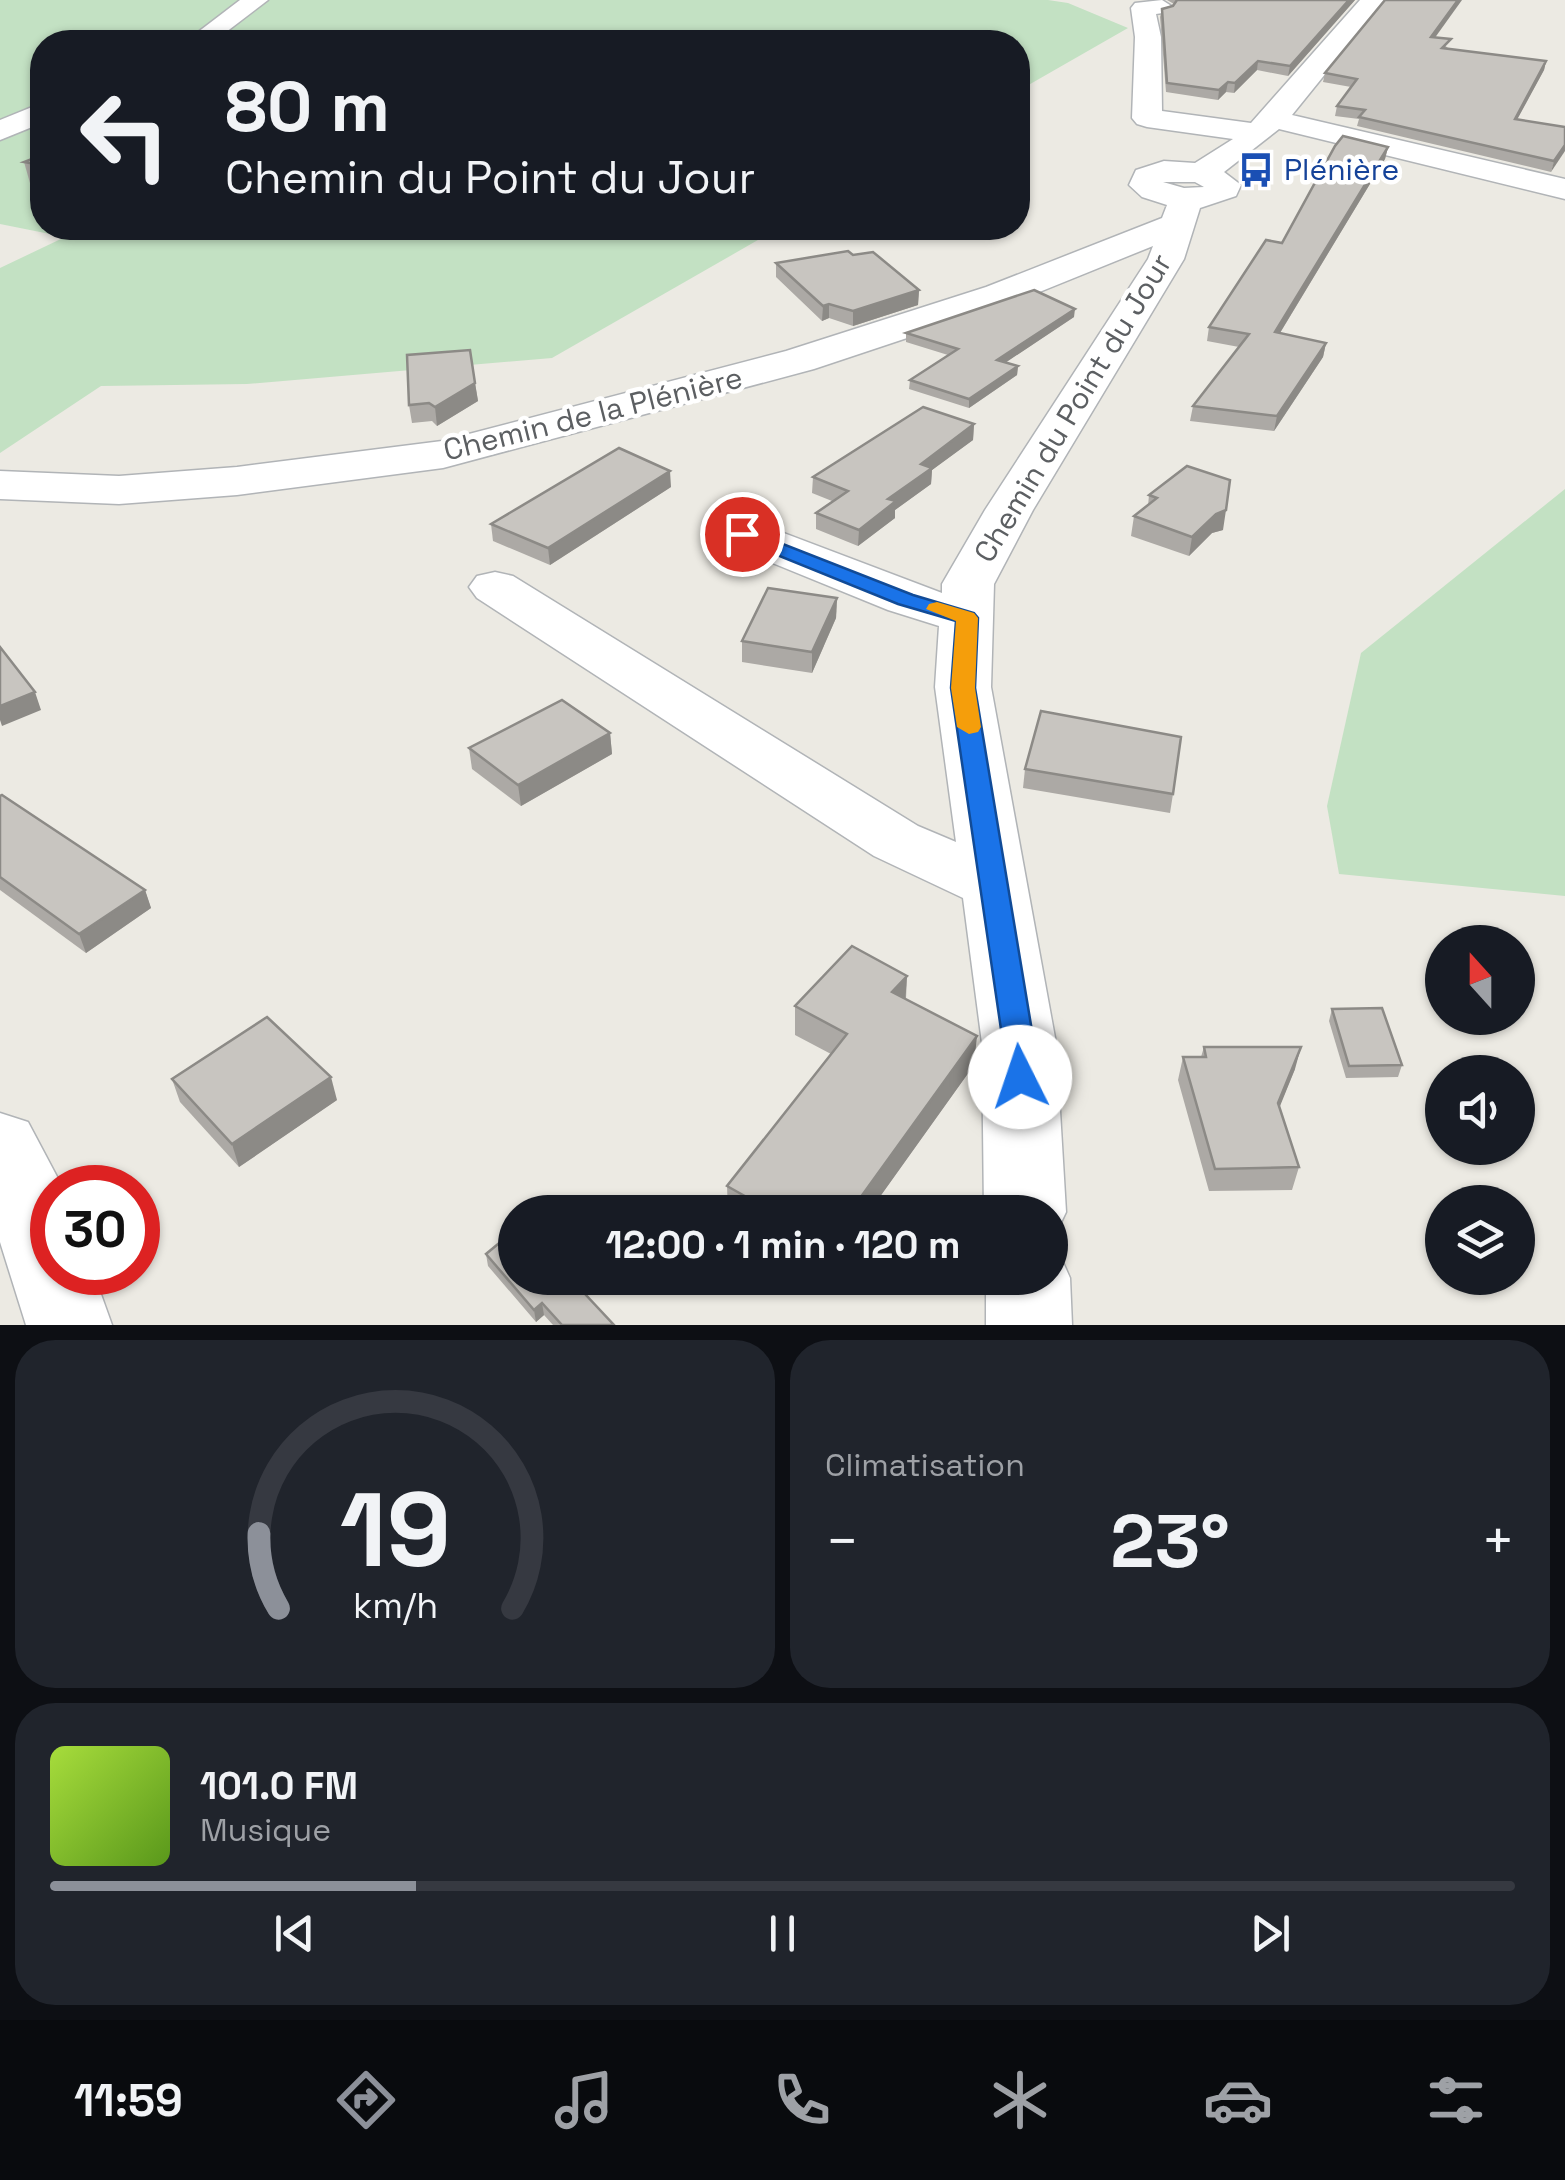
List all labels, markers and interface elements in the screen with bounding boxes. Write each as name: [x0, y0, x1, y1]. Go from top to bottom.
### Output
text: 80 m: [225, 62, 390, 151]
icon: left: [60, 70, 190, 200]
text: Chemin du Point du Jour: [225, 149, 755, 206]
place label: Plénière: [1284, 150, 1399, 189]
bus stop icon: Plénière: [1237, 151, 1275, 189]
street label: Chemin du Point du Jour: [965, 246, 1180, 569]
street label: Chemin de la Plénière: [439, 357, 747, 470]
pin: [700, 492, 785, 577]
icon: arrive: [715, 507, 770, 562]
north arrow: [1425, 925, 1535, 1035]
map controls: [1425, 925, 1535, 1295]
position arrow: [968, 1025, 1072, 1129]
button: sound: [1425, 1055, 1535, 1165]
speed limit sign: 30: [30, 1165, 160, 1295]
button: layers: [1425, 1185, 1535, 1295]
text: 12:00 · 1 min · 120 m: [606, 1221, 960, 1269]
text: Climatisation: [825, 1445, 1025, 1485]
text: 19: [339, 1464, 451, 1596]
text: 23°: [1110, 1493, 1230, 1589]
text: −: [825, 1506, 859, 1576]
text: +: [1481, 1506, 1515, 1576]
text: km/h: [352, 1583, 438, 1628]
text: 101.0 FM: [200, 1762, 358, 1810]
text: Musique: [200, 1810, 331, 1850]
icon: previous: [267, 1906, 322, 1961]
icon: pause: [755, 1906, 810, 1961]
icon: next: [1243, 1906, 1298, 1961]
icon: directions: [331, 2065, 401, 2135]
icon: music: [549, 2065, 619, 2135]
icon: phone: [767, 2065, 837, 2135]
icon: climate: [985, 2065, 1055, 2135]
icon: car: [1203, 2065, 1273, 2135]
icon: filters: [1421, 2065, 1491, 2135]
text: 11:59: [74, 2072, 183, 2129]

